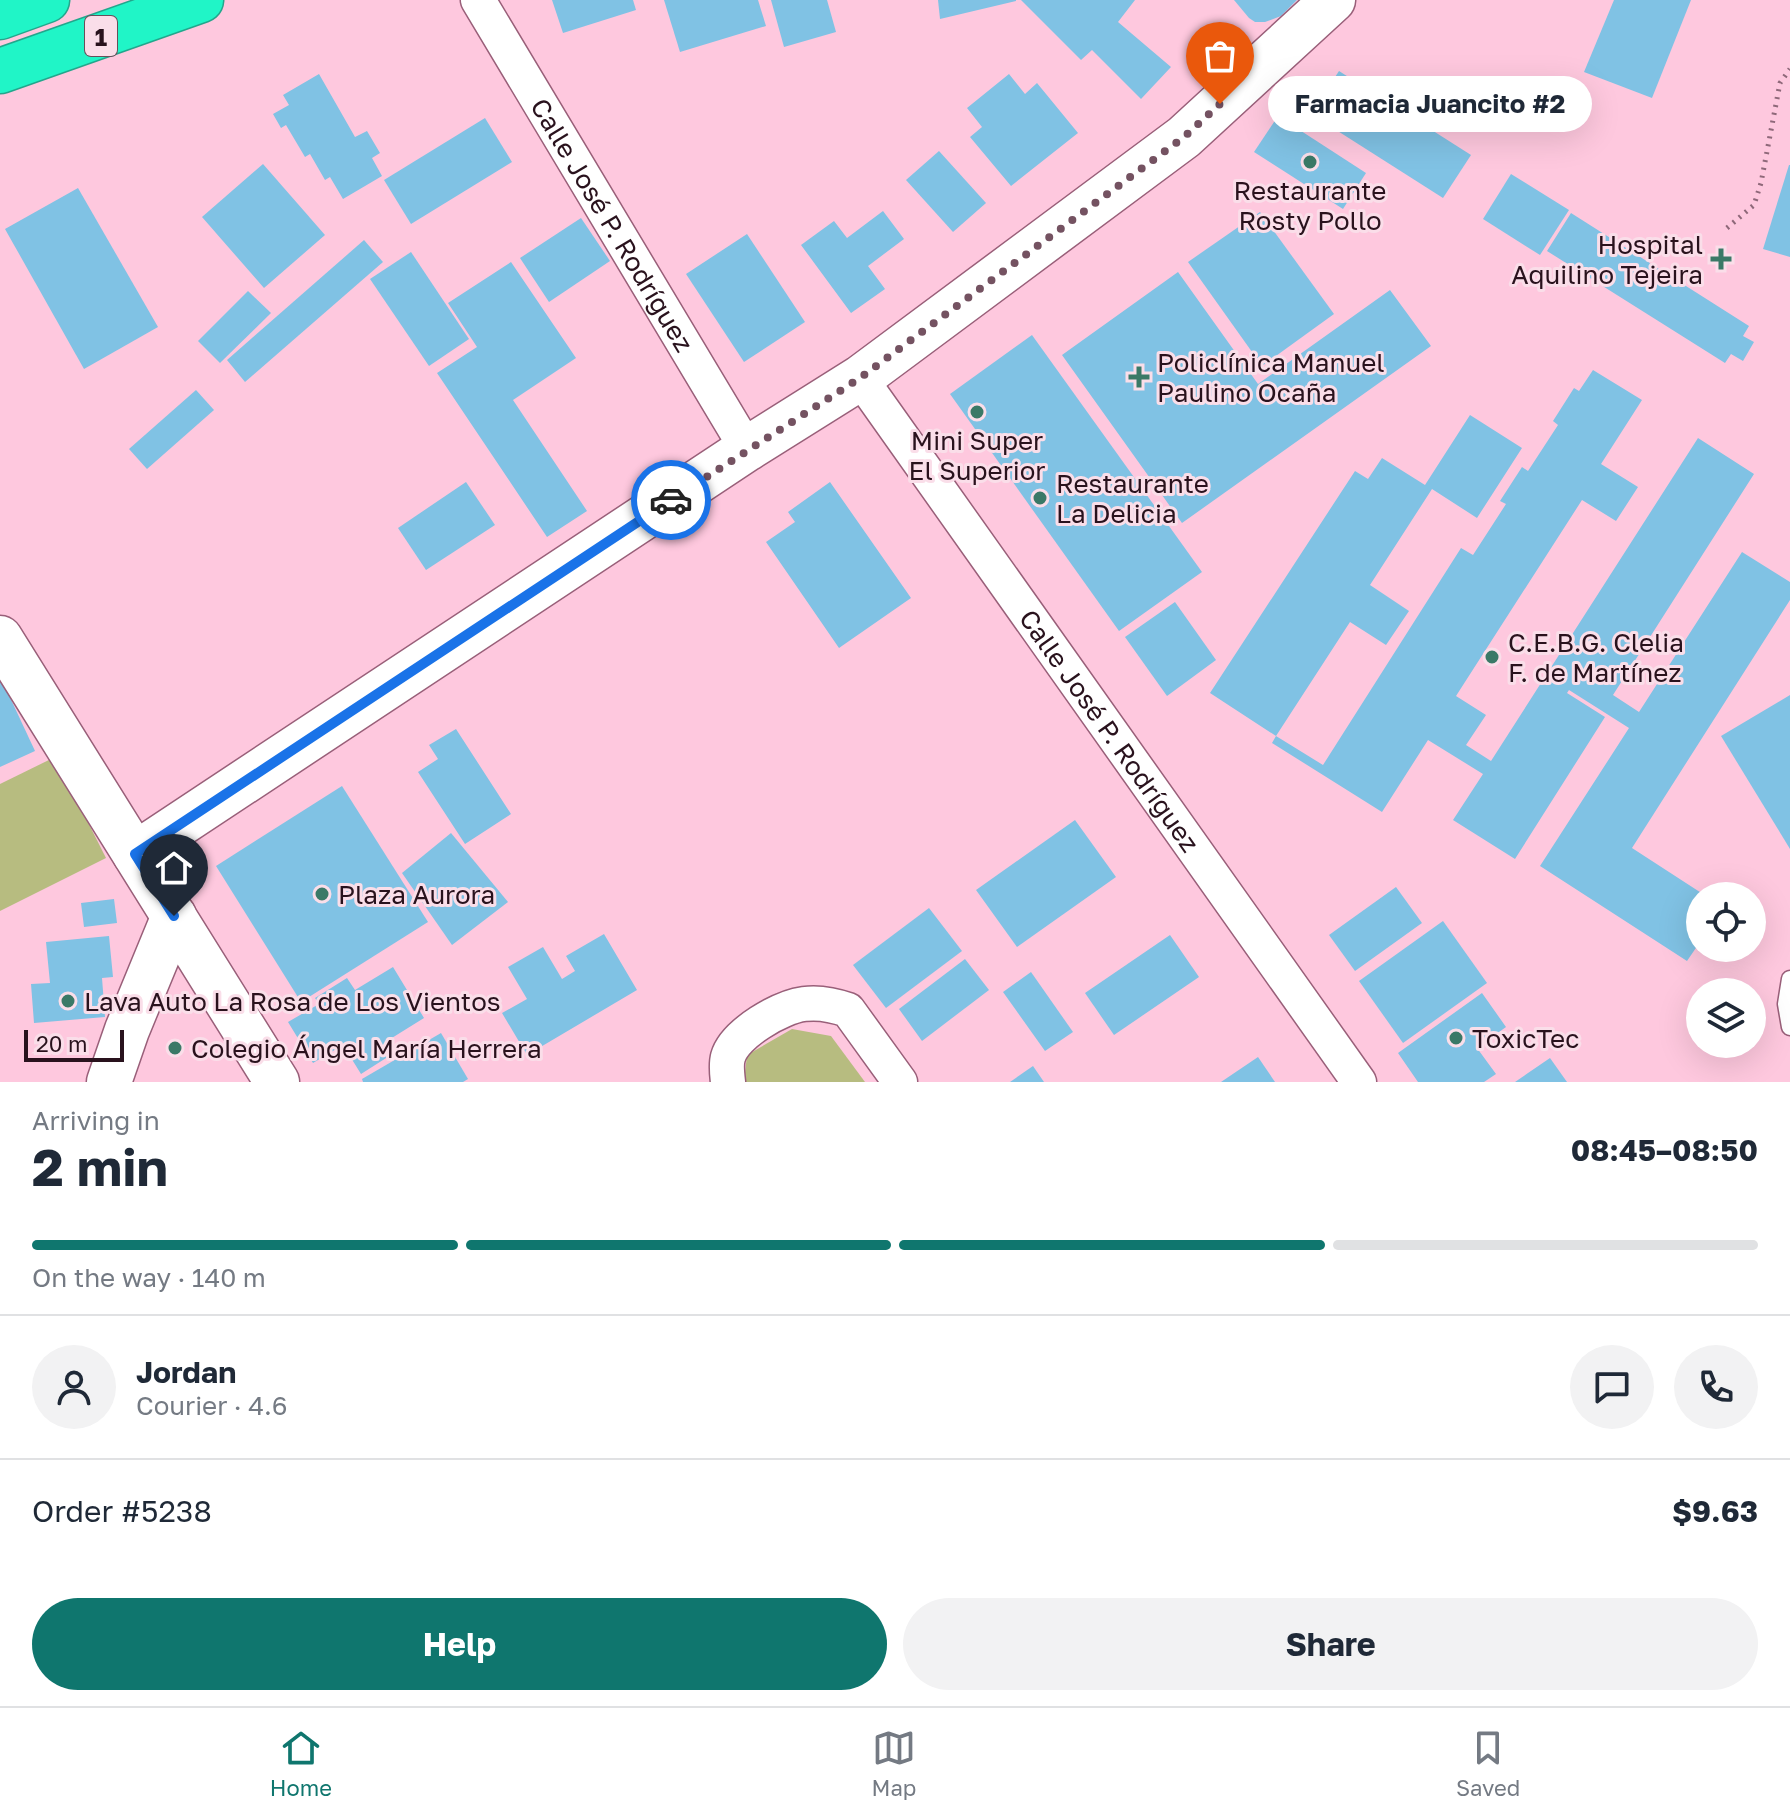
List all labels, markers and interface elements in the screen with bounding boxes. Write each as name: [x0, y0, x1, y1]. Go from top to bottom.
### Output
road number: 1: [85, 16, 117, 56]
pin: [1186, 22, 1254, 104]
icon: bag: [1198, 34, 1242, 78]
callout: Farmacia Juancito #2: [1268, 76, 1592, 132]
text: Farmacia Juancito #2: [1295, 88, 1565, 119]
street label: Calle José P. Rodríguez: [525, 93, 700, 357]
marker: Restaurante Rosty Pollo: [1301, 153, 1319, 171]
place label: Restaurante Rosty Pollo: [1234, 175, 1386, 236]
place label: Hospital Aquilino Tejeira: [1511, 229, 1703, 290]
marker: Hospital Aquilino Tejeira: [1710, 248, 1732, 270]
place label: Policlínica Manuel Paulino Ocaña: [1157, 347, 1385, 408]
marker: Policlínica Manuel Paulino Ocaña: [1128, 366, 1150, 388]
marker: Mini Super El Superior: [968, 403, 986, 421]
place label: Mini Super El Superior: [909, 425, 1045, 486]
courier: [631, 460, 711, 540]
place label: Restaurante La Delicia: [1056, 468, 1209, 529]
icon: car: [649, 478, 693, 522]
marker: Restaurante La Delicia: [1031, 489, 1049, 507]
street label: Calle José P. Rodríguez: [1013, 603, 1206, 858]
place label: C.E.B.G. Clelia F. de Martínez: [1508, 627, 1684, 688]
marker: C.E.B.G. Clelia F. de Martínez: [1483, 648, 1501, 666]
pin: [140, 834, 208, 916]
icon: home: [152, 846, 196, 890]
place label: Plaza Aurora: [338, 879, 495, 910]
map controls: [1686, 882, 1766, 1058]
button: locate: [1686, 882, 1766, 962]
marker: Plaza Aurora: [313, 885, 331, 903]
button: layers: [1686, 978, 1766, 1058]
place label: Lava Auto La Rosa de Los Vientos: [84, 986, 501, 1017]
marker: Lava Auto La Rosa de Los Vientos: [59, 992, 77, 1010]
place label: ToxicTec: [1472, 1023, 1579, 1054]
scale bar: [24, 1026, 124, 1062]
marker: ToxicTec: [1447, 1029, 1465, 1047]
text: 20 m: [36, 1030, 87, 1057]
place label: Colegio Ángel María Herrera: [191, 1033, 542, 1064]
marker: Colegio Ángel María Herrera: [166, 1039, 184, 1057]
text: Arriving in: [32, 1105, 160, 1136]
text: 08:45–08:50: [1571, 1132, 1758, 1168]
text: 2 min: [32, 1135, 168, 1197]
text: On the way · 140 m: [32, 1262, 266, 1293]
button: person: [32, 1345, 116, 1429]
button: chat: [1570, 1345, 1654, 1429]
button: phone: [1674, 1345, 1758, 1429]
text: Jordan: [136, 1354, 236, 1390]
text: Courier · 4.6: [136, 1390, 288, 1421]
text: Order #5238: [32, 1493, 212, 1529]
text: $9.63: [1672, 1493, 1758, 1529]
button: Help: [32, 1598, 887, 1690]
button: Share: [903, 1598, 1758, 1690]
tab: Home: [270, 1726, 332, 1801]
tab: Map: [872, 1726, 916, 1801]
tab: Saved: [1456, 1726, 1520, 1801]

